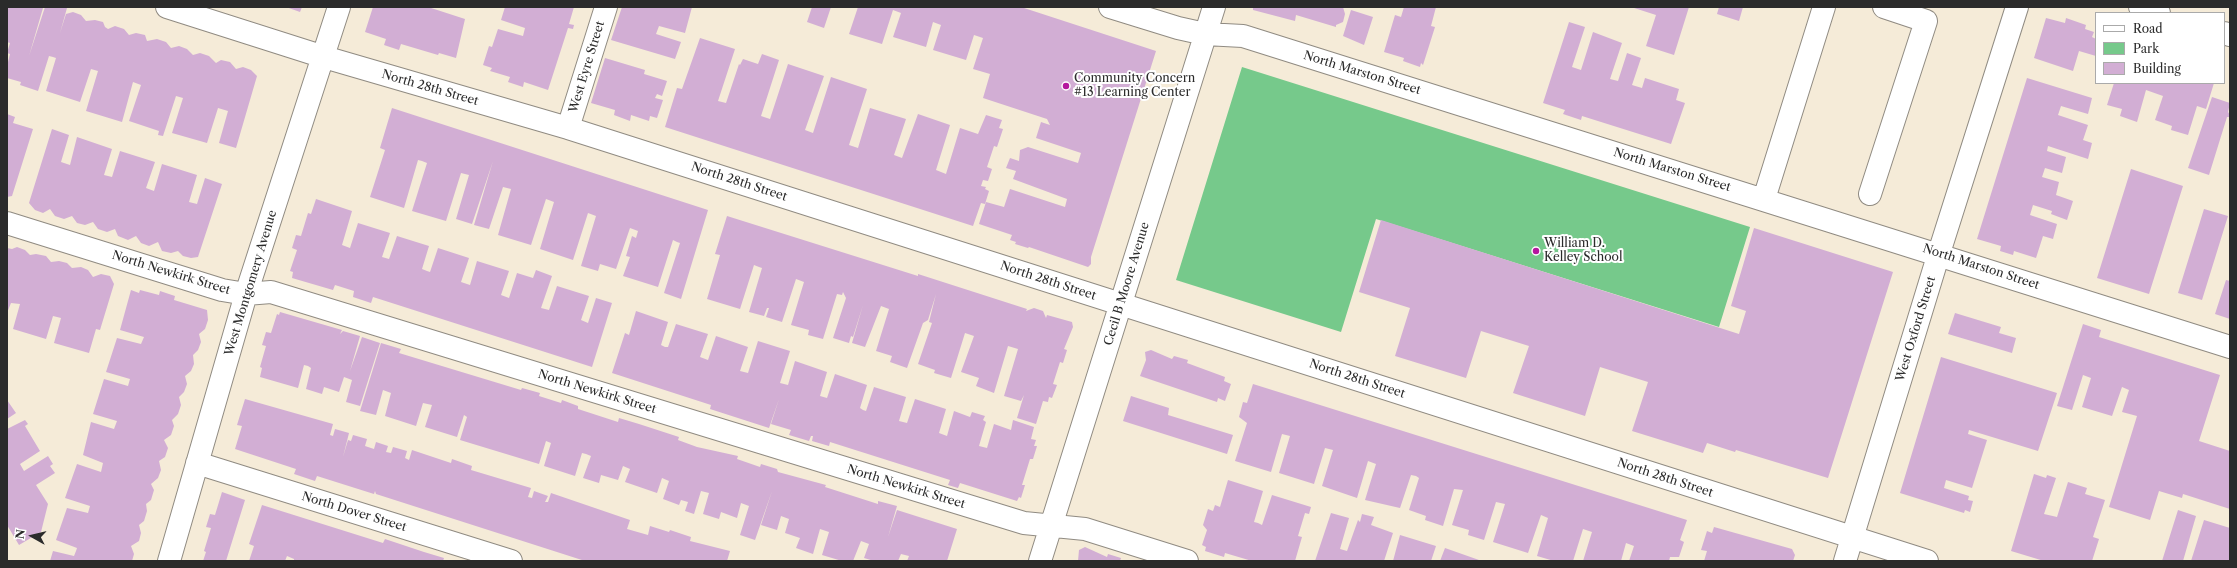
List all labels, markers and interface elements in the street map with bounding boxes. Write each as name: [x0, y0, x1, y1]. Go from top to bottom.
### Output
legend: [2095, 12, 2225, 84]
street label: West Eyre Street: [566, 19, 608, 115]
text: Road: [2133, 21, 2163, 36]
text: Park: [2133, 41, 2159, 56]
street label: North Marston Street: [1302, 48, 1422, 98]
text: Building: [2133, 61, 2181, 76]
street label: North 28th Street: [380, 67, 480, 109]
place label: Community Concern #13 Learning Center: [1074, 72, 1195, 100]
marker: Community Concern #13 Learning Center: [1061, 81, 1071, 91]
street label: North Marston Street: [1612, 145, 1732, 195]
street label: North 28th Street: [689, 160, 789, 204]
street label: West Montgomery Avenue: [222, 208, 280, 358]
street label: Cecil B Moore Avenue: [1101, 221, 1153, 347]
place label: William D. Kelley School: [1544, 237, 1623, 265]
street label: North Marston Street: [1921, 241, 2041, 293]
marker: William D. Kelley School: [1531, 246, 1541, 256]
street label: North Newkirk Street: [110, 248, 232, 298]
street label: North 28th Street: [998, 259, 1098, 303]
street label: West Oxford Street: [1893, 275, 1939, 383]
street label: North 28th Street: [1307, 357, 1407, 401]
street label: North Newkirk Street: [536, 367, 658, 417]
street label: North 28th Street: [1615, 456, 1715, 500]
street label: North Newkirk Street: [845, 462, 967, 512]
street label: North Dover Street: [300, 489, 408, 535]
north arrow: [12, 516, 52, 556]
text: N: [13, 529, 28, 540]

